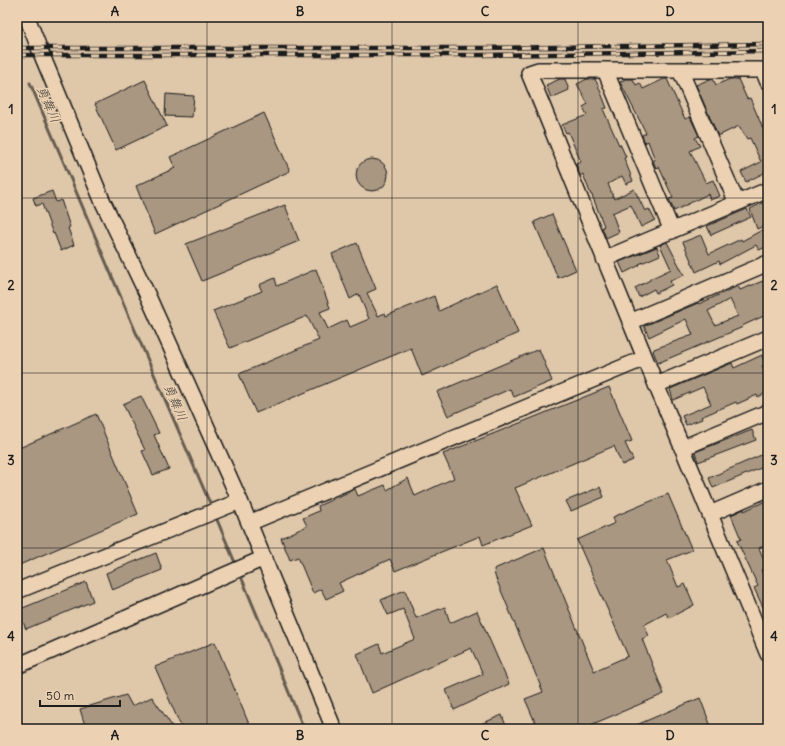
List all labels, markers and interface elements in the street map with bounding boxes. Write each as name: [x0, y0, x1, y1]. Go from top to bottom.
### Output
text: A: [111, 3, 120, 20]
text: B: [296, 3, 305, 20]
text: C: [481, 3, 490, 20]
text: D: [665, 3, 675, 20]
water label: 勇舞川: [33, 83, 64, 125]
text: 1: [8, 101, 14, 118]
text: 1: [771, 101, 777, 118]
text: 2: [7, 277, 15, 294]
text: 2: [770, 277, 778, 294]
water label: 勇舞川: [160, 381, 191, 423]
text: 3: [7, 452, 15, 469]
text: 3: [770, 452, 778, 469]
text: 4: [7, 628, 15, 645]
text: 4: [770, 628, 778, 645]
scale bar: [40, 682, 120, 708]
text: 50 m: [46, 688, 75, 703]
text: A: [111, 727, 120, 744]
text: B: [296, 727, 305, 744]
text: C: [481, 727, 490, 744]
text: D: [665, 727, 675, 744]

